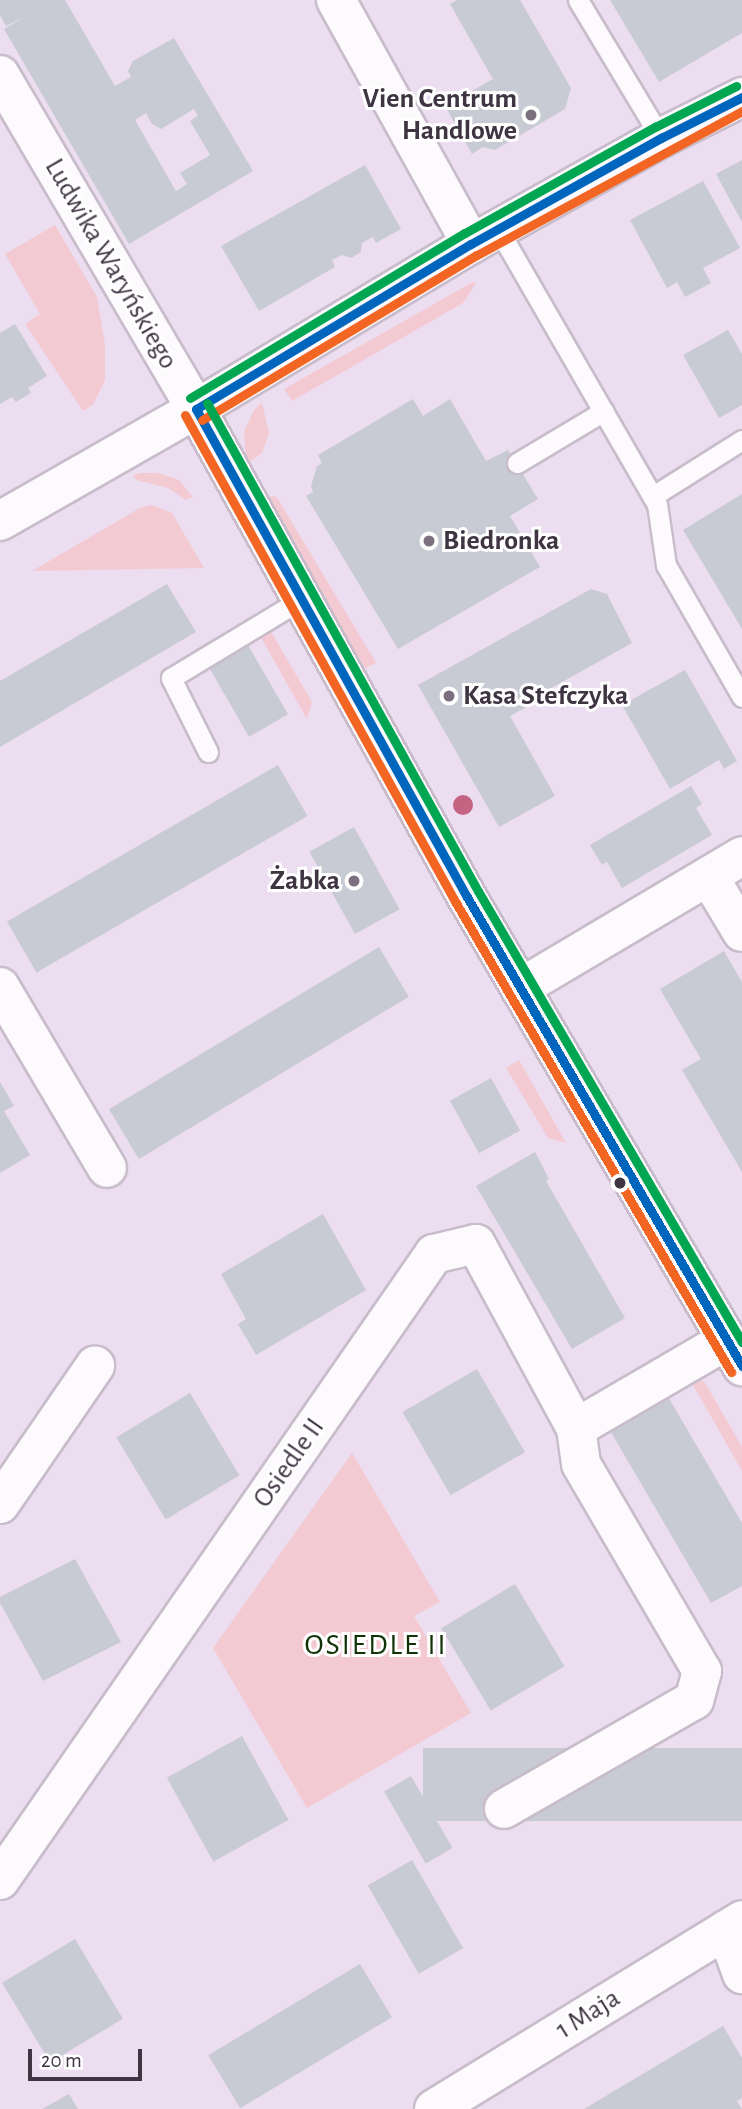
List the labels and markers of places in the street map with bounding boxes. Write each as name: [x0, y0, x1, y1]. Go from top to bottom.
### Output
place label: Vien Centrum Handlowe: [363, 82, 517, 148]
marker: Vien Centrum Handlowe: [523, 107, 539, 123]
place label: Biedronka: [443, 524, 560, 558]
marker: Biedronka: [421, 533, 437, 549]
place label: Kasa Stefczyka: [463, 679, 628, 713]
marker: Kasa Stefczyka: [441, 688, 457, 704]
place label: Żabka: [270, 864, 340, 898]
marker: Żabka: [346, 873, 362, 889]
unlabelled marker: [613, 1176, 627, 1190]

